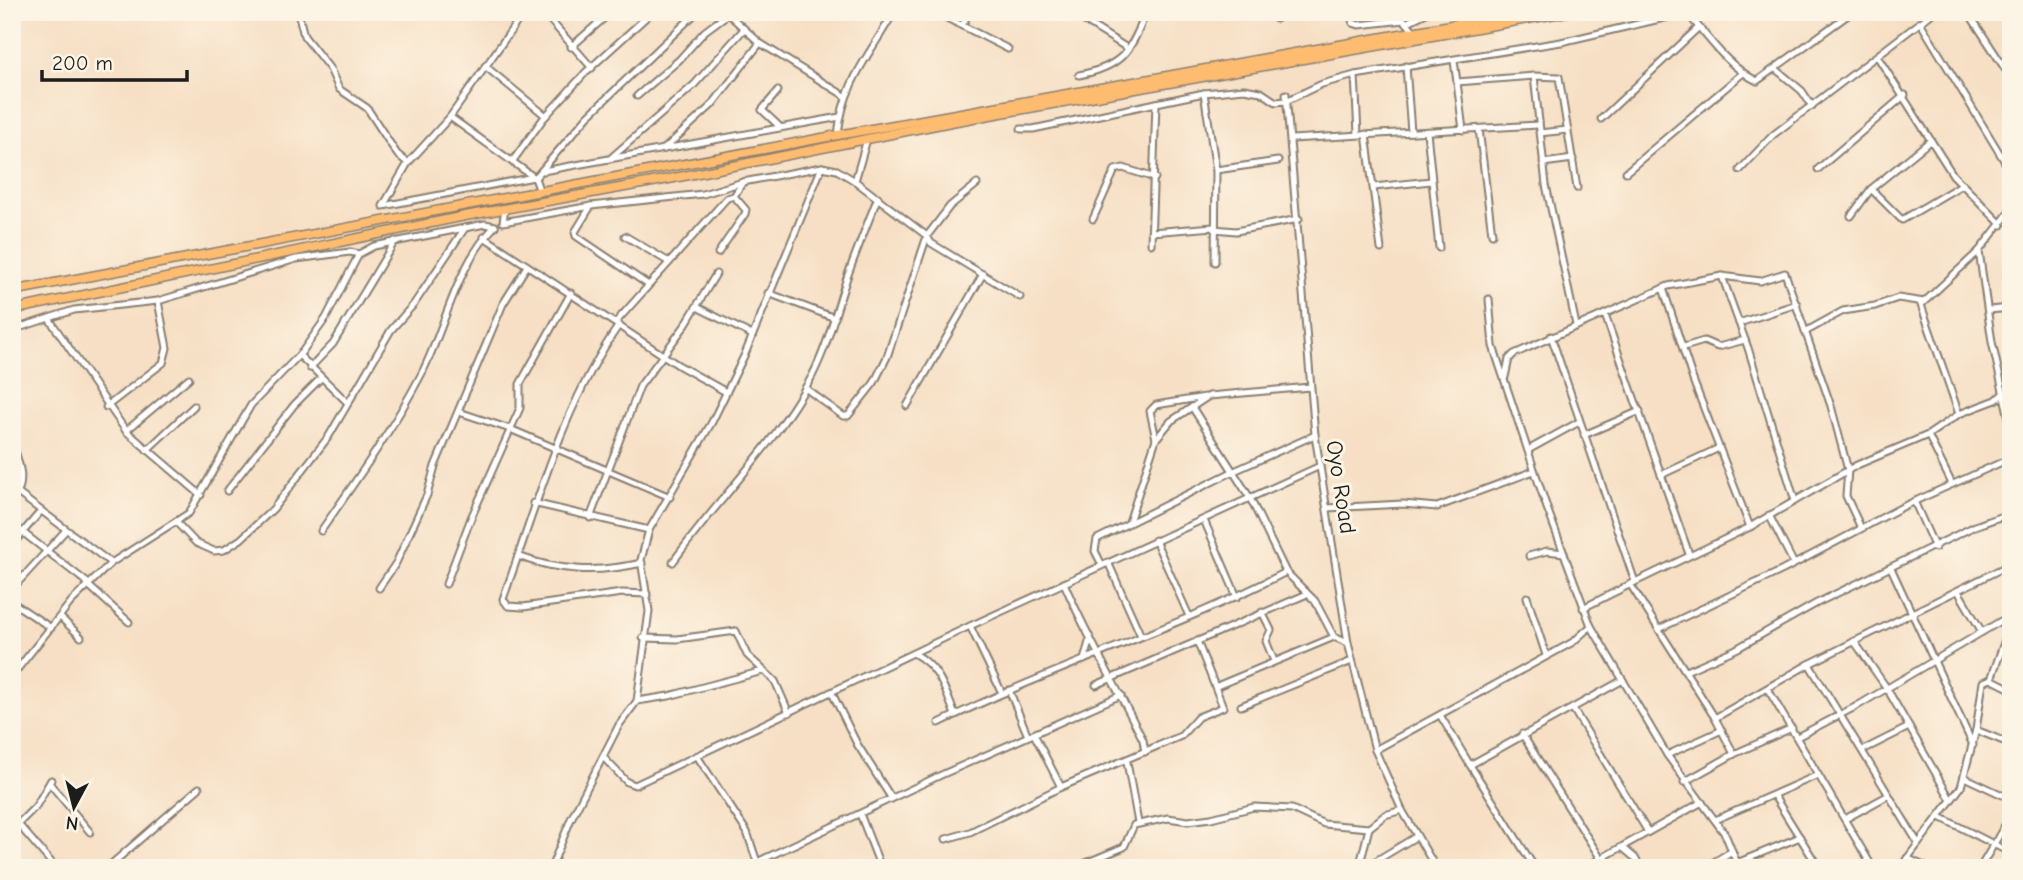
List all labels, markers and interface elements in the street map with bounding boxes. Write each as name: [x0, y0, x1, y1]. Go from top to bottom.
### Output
scale bar: [42, 38, 187, 82]
text: 200 m: [52, 51, 113, 75]
street label: Oyo Road: [1320, 438, 1362, 536]
north arrow: [38, 772, 108, 842]
text: N: [65, 811, 80, 835]

